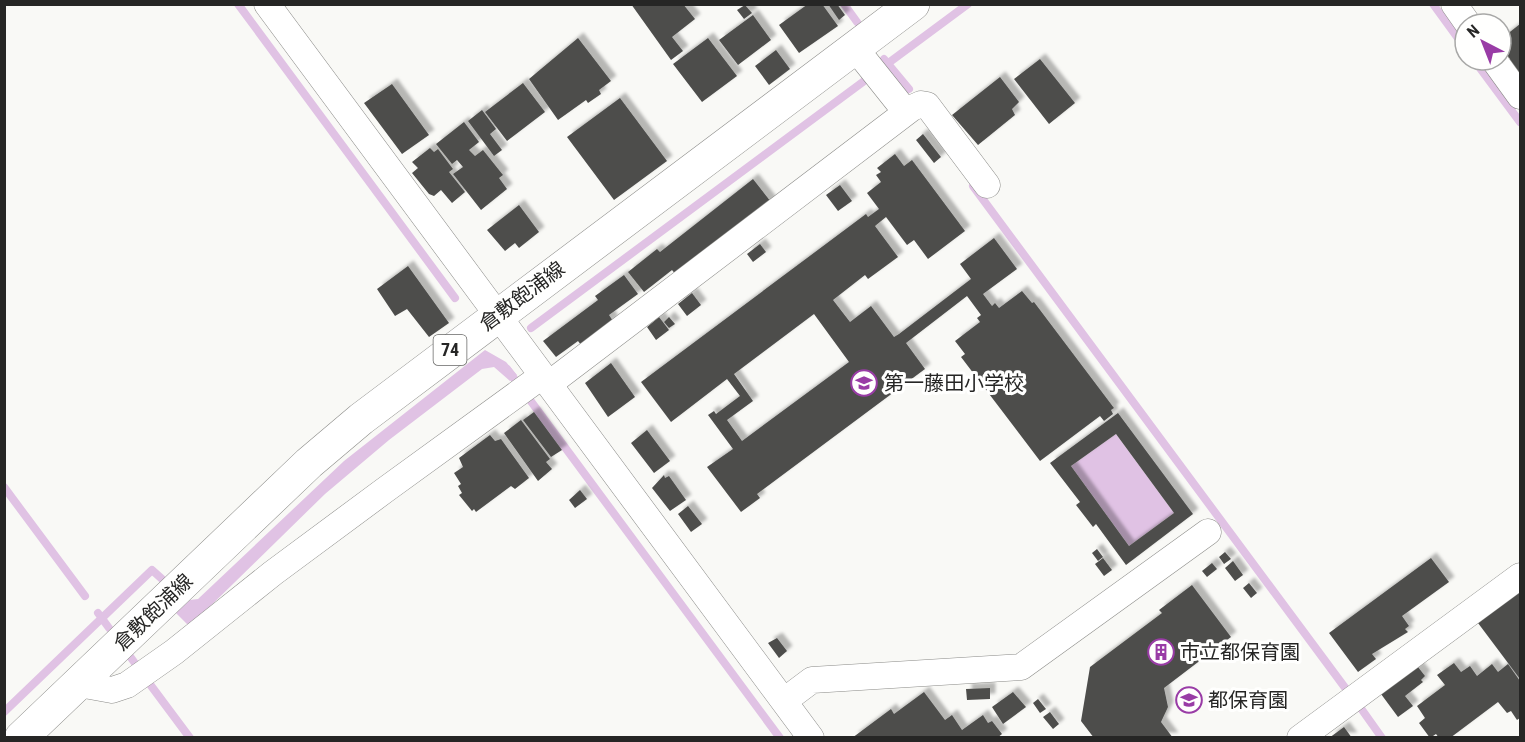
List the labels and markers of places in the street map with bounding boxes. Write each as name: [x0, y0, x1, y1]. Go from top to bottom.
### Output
school or university icon: 第一藤田小学校: [849, 368, 879, 398]
place label: 第一藤田小学校: [884, 371, 1024, 395]
building icon: 市立都保育園: [1146, 637, 1176, 667]
place label: 市立都保育園: [1180, 640, 1300, 664]
school or university icon: 都保育園: [1174, 685, 1204, 715]
place label: 都保育園: [1208, 688, 1288, 712]

